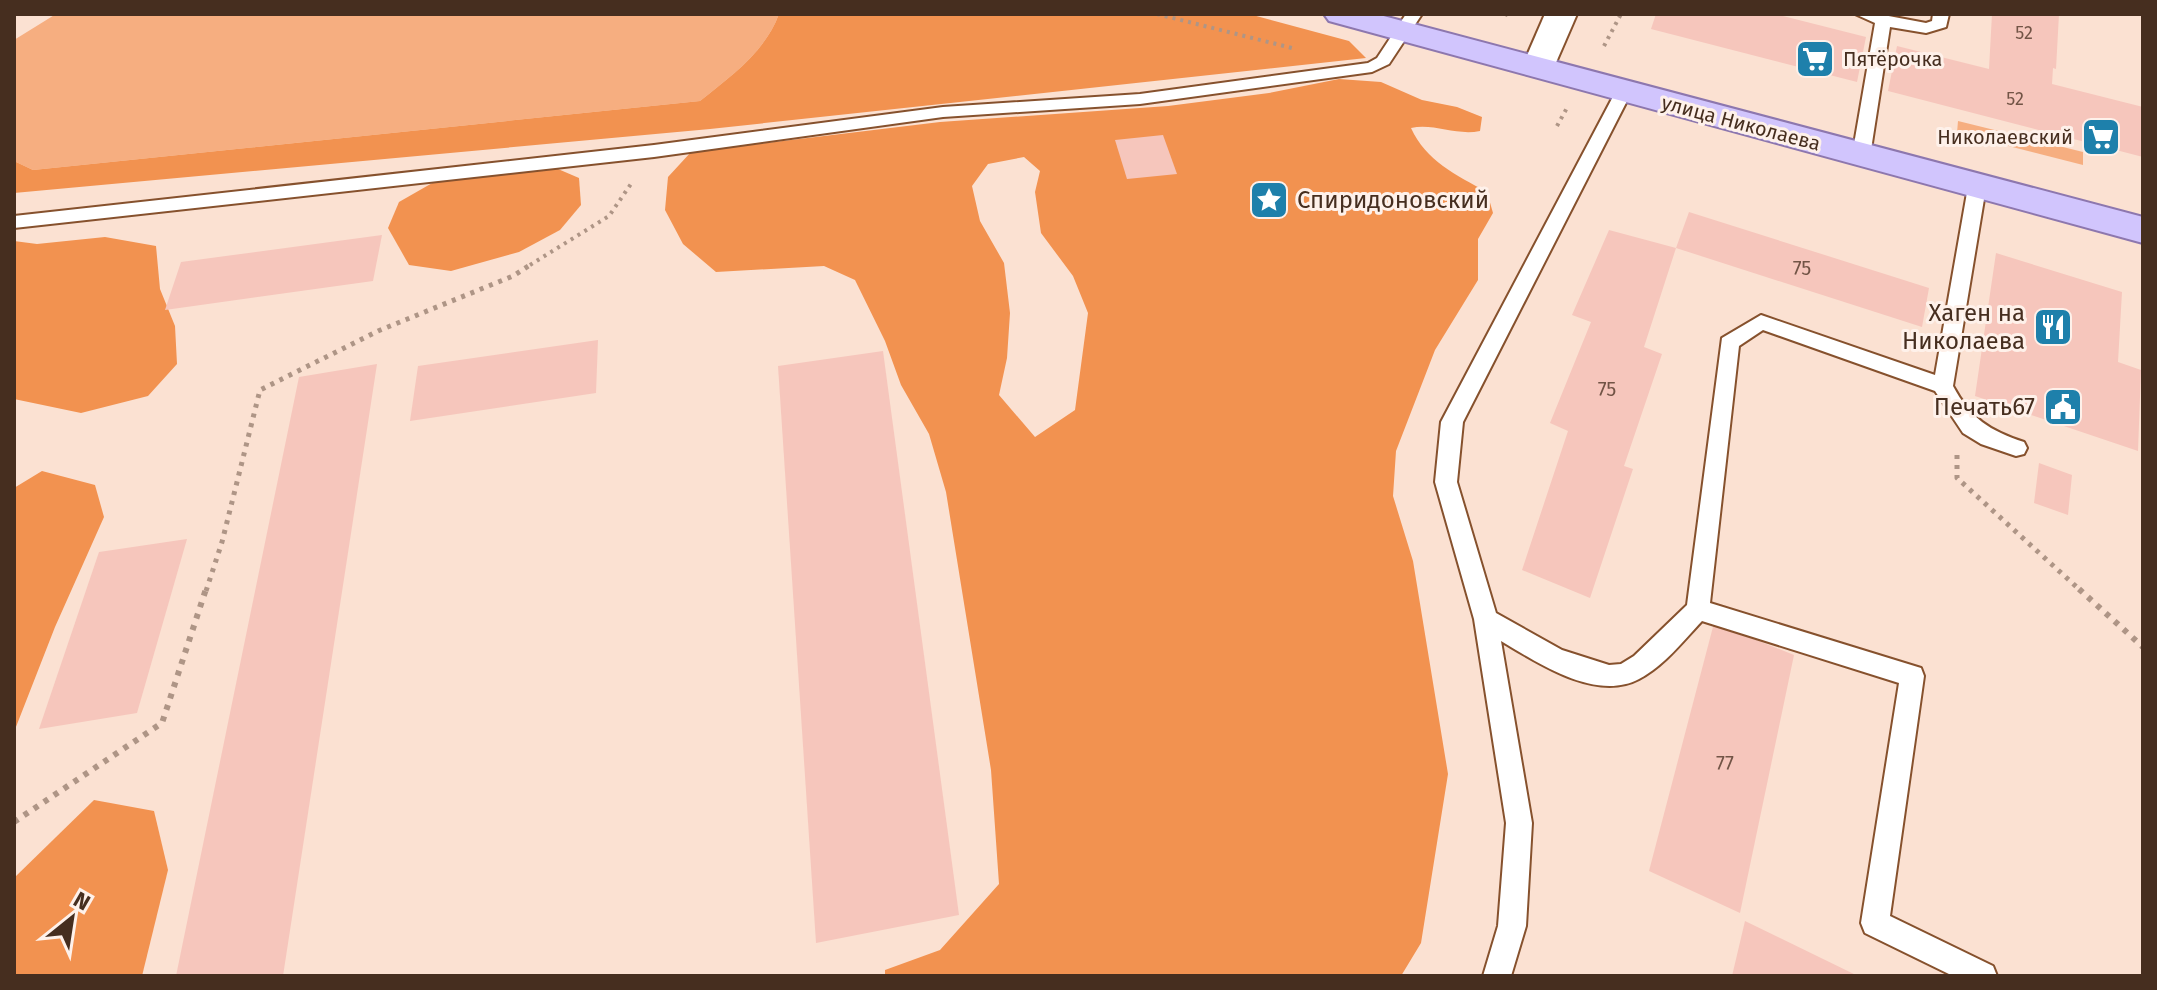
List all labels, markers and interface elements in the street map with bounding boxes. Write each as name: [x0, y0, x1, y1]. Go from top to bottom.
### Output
house number: 52: [2015, 22, 2033, 44]
supermarket icon: Пятёрочка: [1794, 38, 1836, 80]
place label: Пятёрочка: [1843, 47, 1943, 71]
house number: 52: [2006, 88, 2024, 110]
street label: улица Николаева: [1659, 90, 1823, 156]
supermarket icon: Николаевский: [2080, 116, 2122, 158]
place label: Николаевский: [1937, 125, 2073, 149]
place icon: Спиридоновский: [1248, 179, 1290, 221]
place label: Спиридоновский: [1297, 186, 1489, 214]
house number: 75: [1793, 256, 1811, 280]
place label: Хаген на Николаева: [1902, 299, 2025, 355]
restaurant icon: Хаген на Николаева: [2032, 306, 2074, 348]
house number: 75: [1598, 377, 1616, 401]
public building icon: Печать67: [2042, 386, 2084, 428]
place label: Печать67: [1934, 393, 2035, 421]
house number: 77: [1716, 751, 1734, 775]
north arrow: [32, 878, 112, 958]
text: N: [69, 886, 95, 916]

